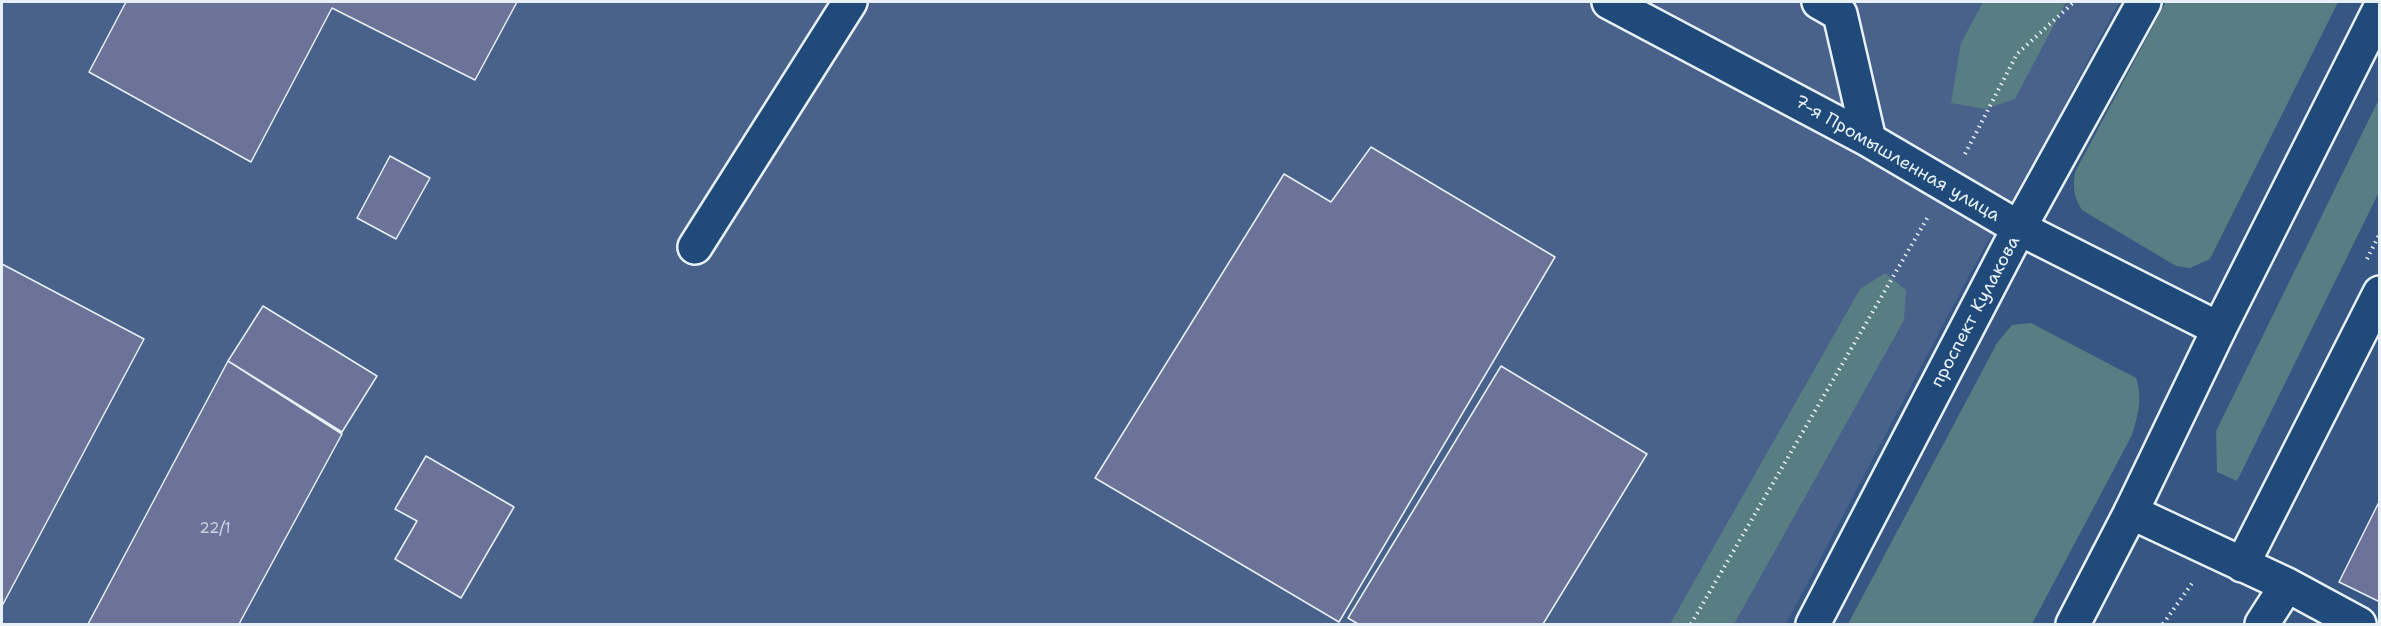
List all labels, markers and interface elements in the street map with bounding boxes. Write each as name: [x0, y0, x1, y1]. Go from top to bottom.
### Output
street label: 7-я Промышленная улица: [1790, 91, 2004, 227]
street label: проспект Кулакова: [1927, 233, 2025, 391]
house number: 22/1: [199, 520, 231, 538]

